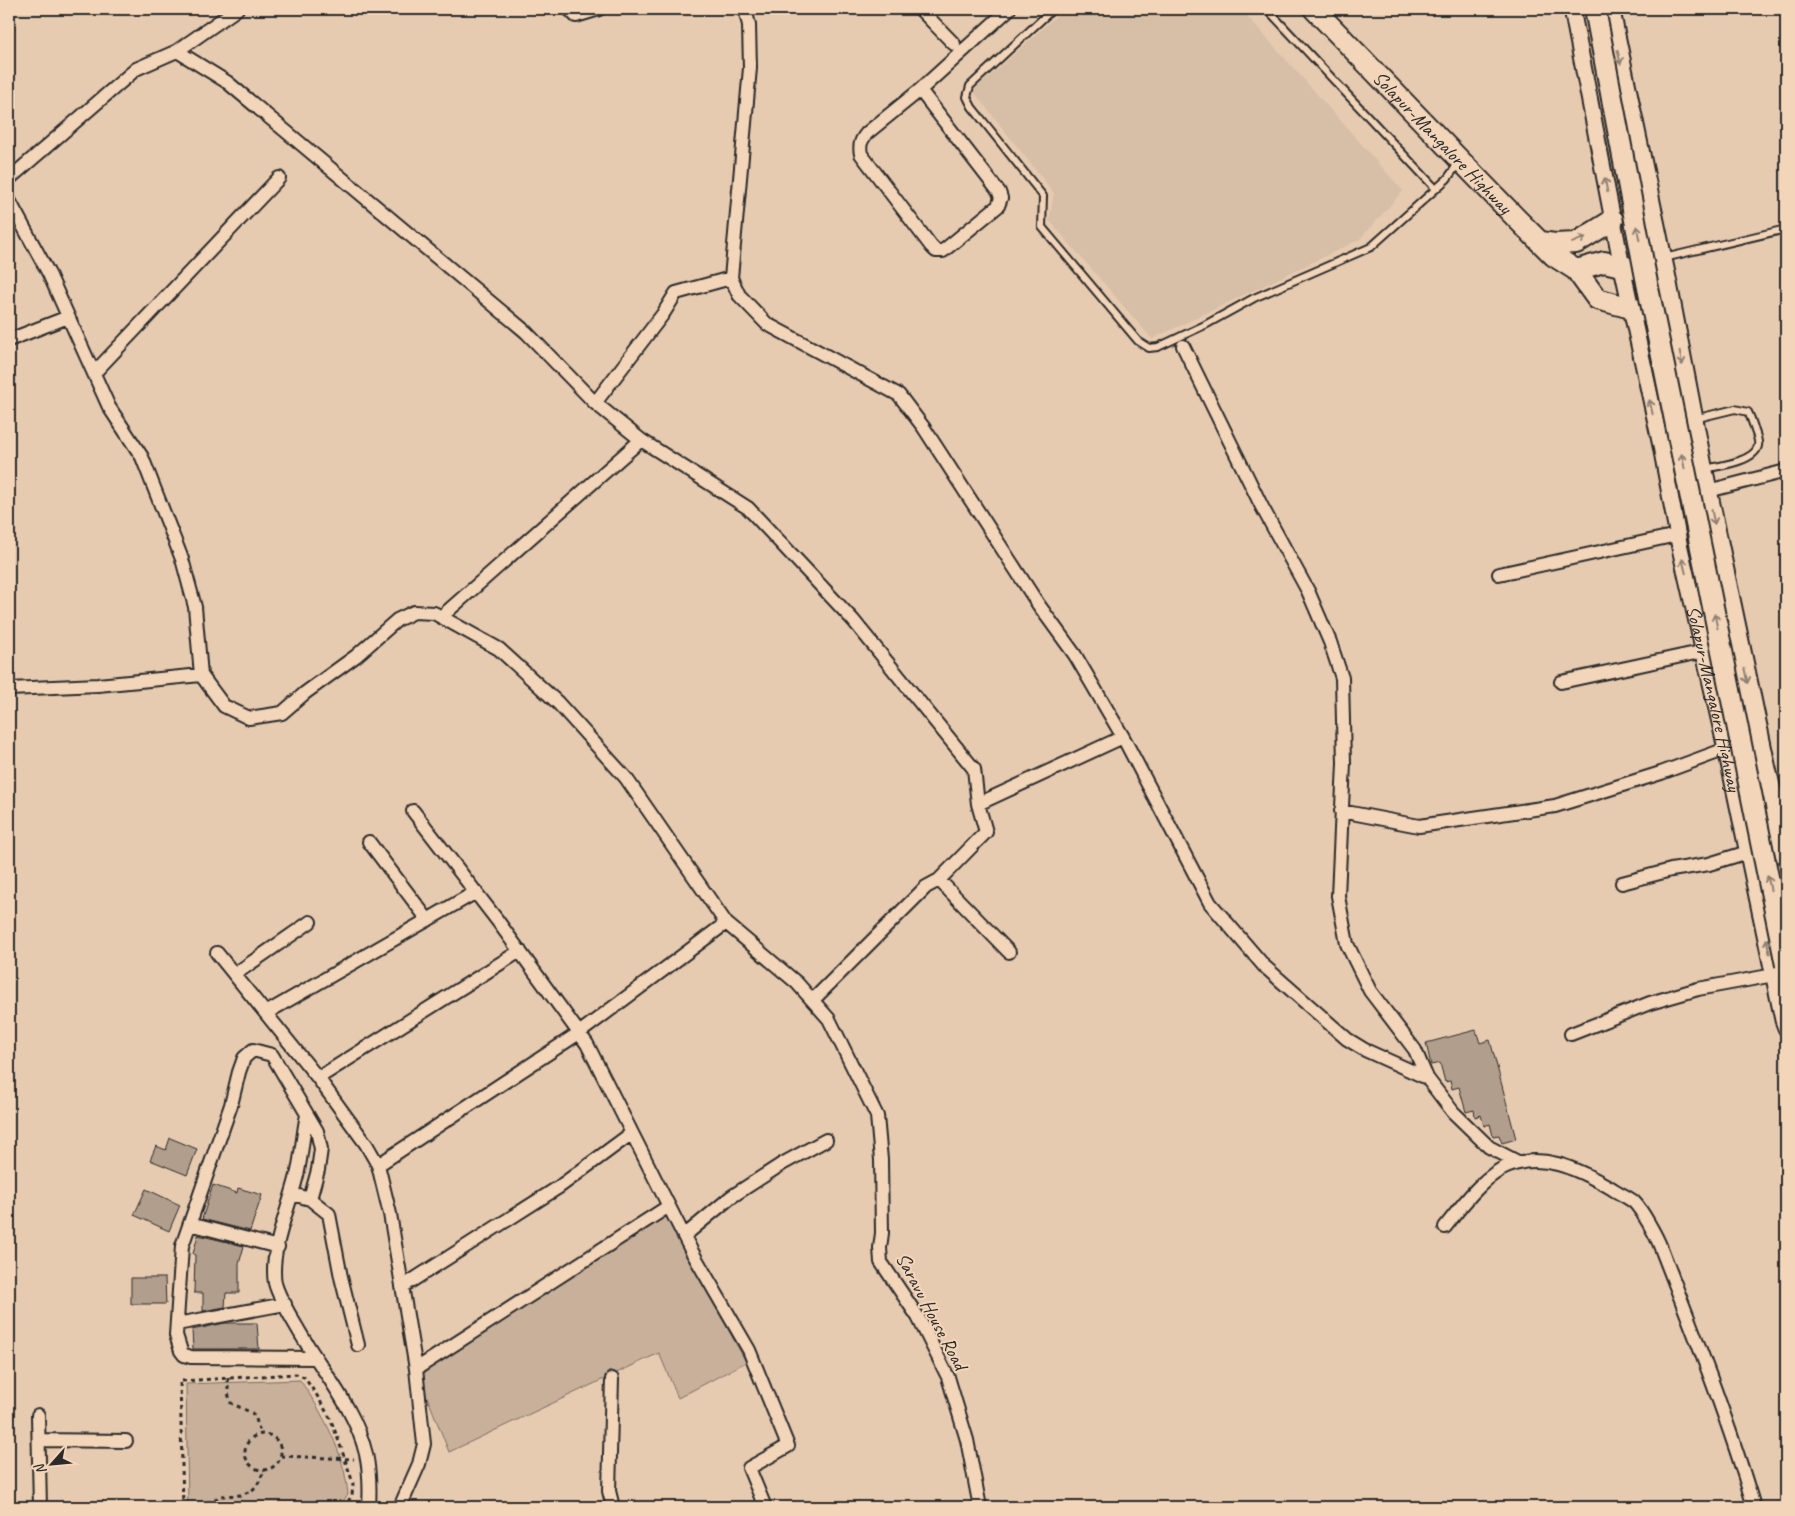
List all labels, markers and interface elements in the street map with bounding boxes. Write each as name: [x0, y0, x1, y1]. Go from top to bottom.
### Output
one-way arrow: [1615, 48, 1624, 64]
street label: Solapur-Mangalore Highway: [1367, 66, 1518, 220]
one-way arrow: [1601, 177, 1610, 193]
one-way arrow: [1632, 226, 1642, 242]
one-way arrow: [1571, 235, 1586, 244]
one-way arrow: [1677, 350, 1686, 366]
one-way arrow: [1646, 399, 1656, 415]
one-way arrow: [1678, 454, 1688, 470]
one-way arrow: [1709, 509, 1719, 525]
one-way arrow: [1679, 558, 1688, 574]
street label: Solapur-Mangalore Highway: [1681, 603, 1747, 795]
one-way arrow: [1710, 613, 1720, 629]
one-way arrow: [1742, 668, 1752, 684]
one-way arrow: [1764, 875, 1773, 891]
one-way arrow: [1763, 939, 1772, 955]
street label: Saravu House Road: [890, 1248, 974, 1377]
north arrow: [28, 1438, 78, 1488]
text: N: [30, 1460, 50, 1477]

